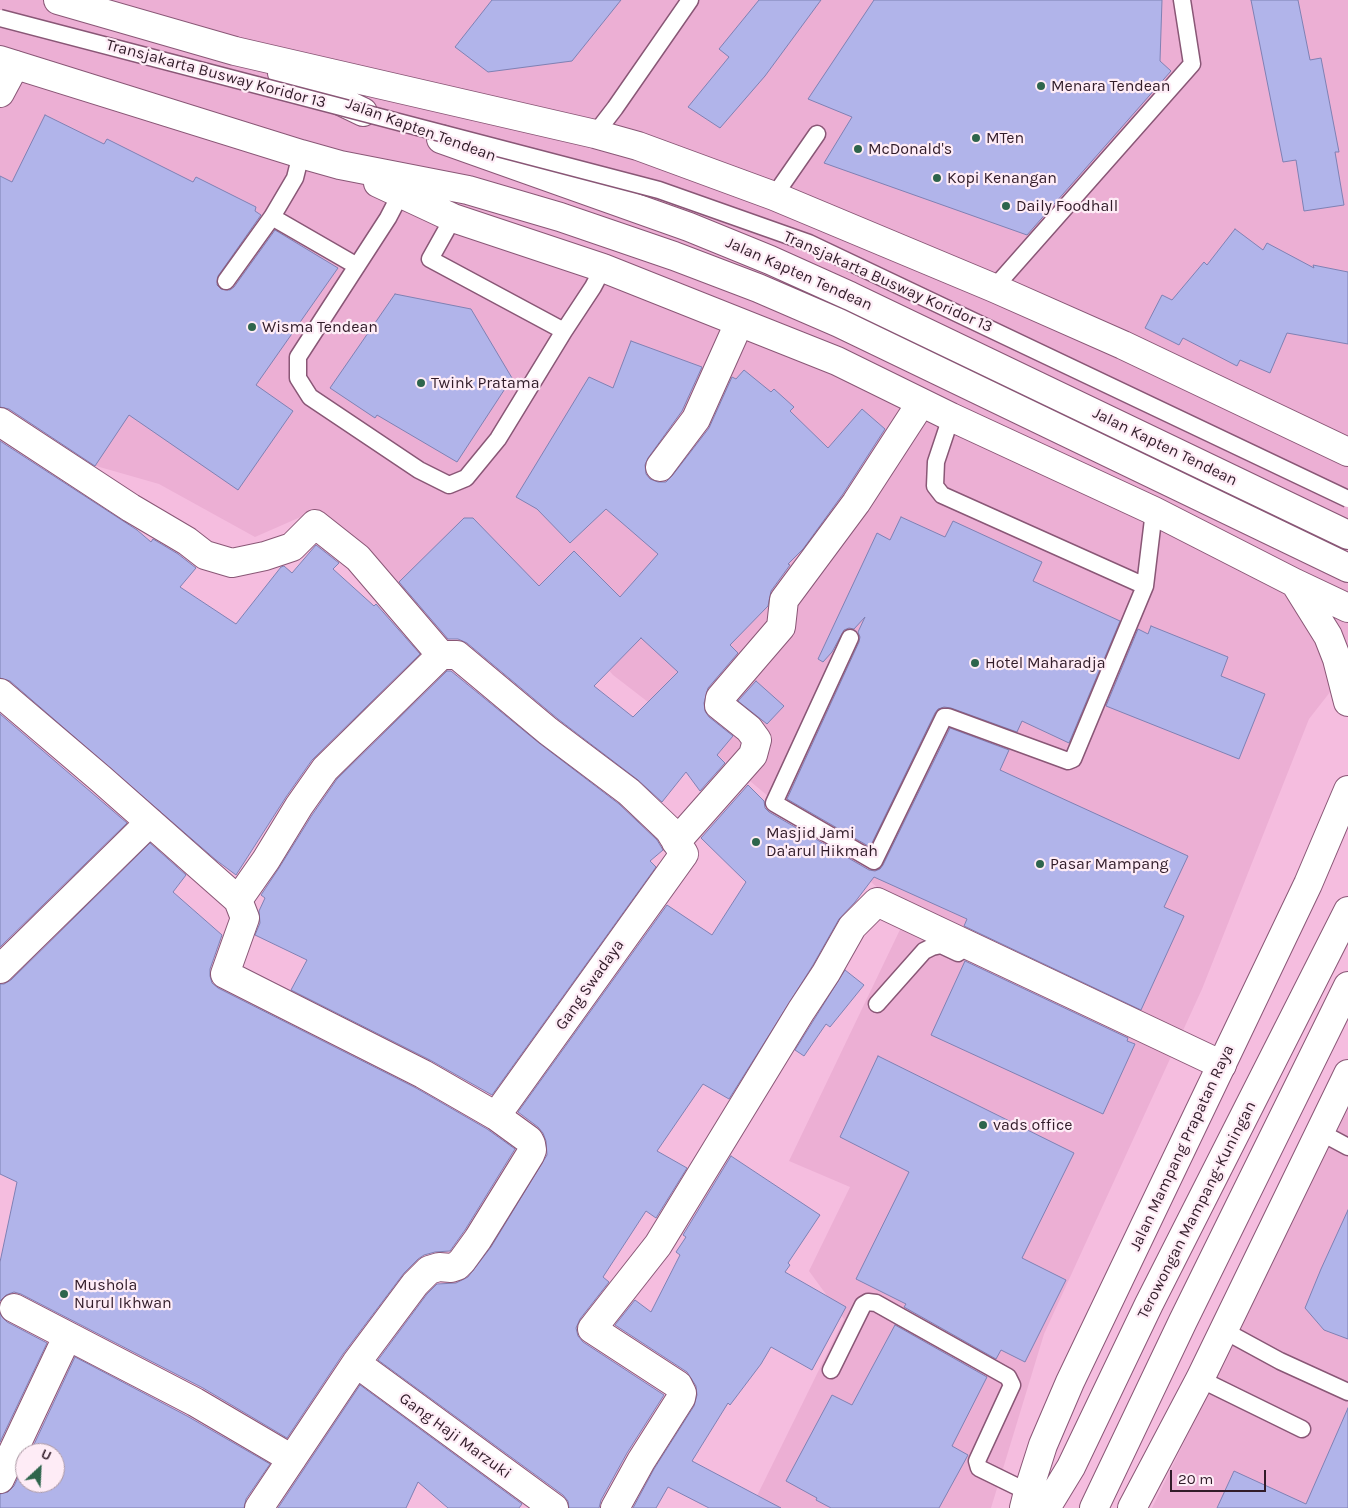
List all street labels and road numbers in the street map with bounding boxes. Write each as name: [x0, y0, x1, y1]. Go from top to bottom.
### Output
street label: Transjakarta Busway Koridor 13: [104, 35, 328, 113]
street label: Jalan Kapten Tendean: [343, 94, 499, 166]
street label: Transjakarta Busway Koridor 13: [780, 227, 996, 337]
street label: Jalan Kapten Tendean: [723, 233, 875, 315]
street label: Jalan Kapten Tendean: [1090, 404, 1240, 490]
street label: Gang Swadaya: [552, 936, 628, 1034]
street label: Jalan Mampang Prapatan Raya: [1126, 1042, 1238, 1254]
street label: Terowongan Mampang-Kuningan: [1134, 1098, 1260, 1322]
street label: Gang Haji Marzuki: [395, 1389, 515, 1483]

